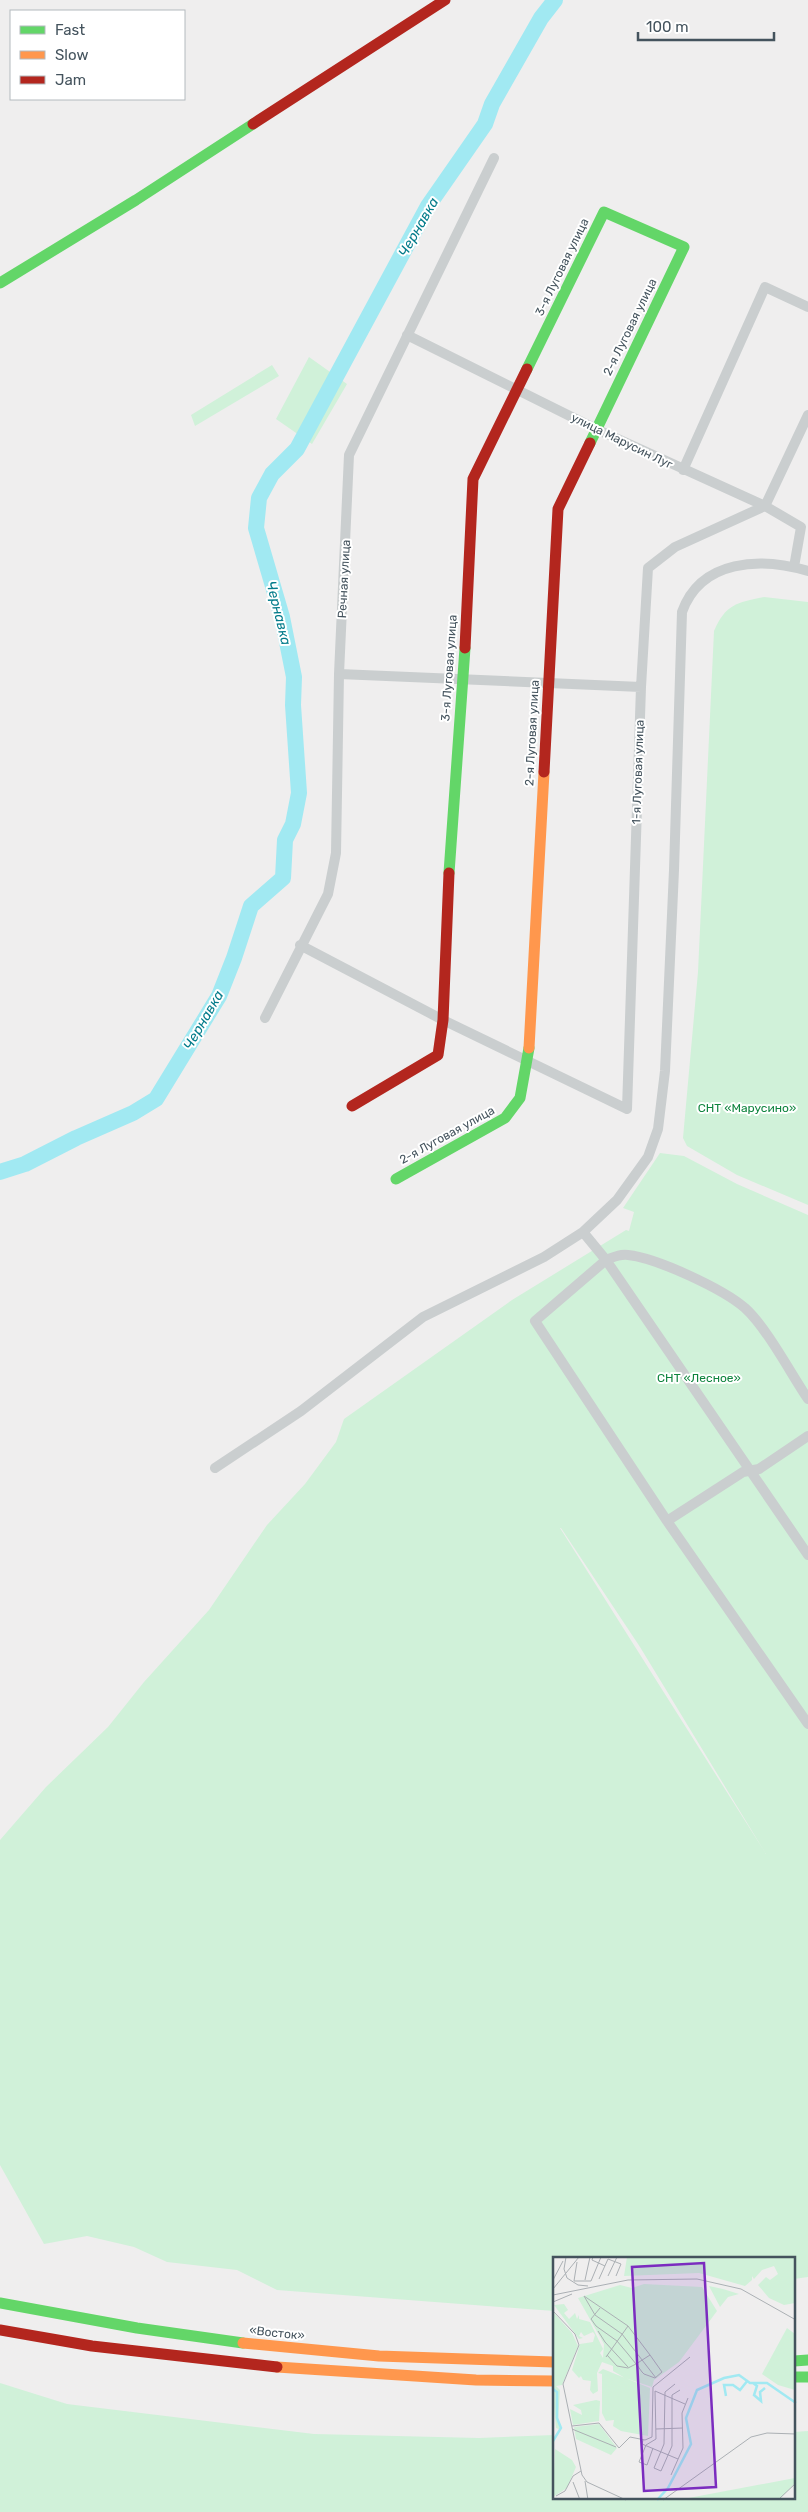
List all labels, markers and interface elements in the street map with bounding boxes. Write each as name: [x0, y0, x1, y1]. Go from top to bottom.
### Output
legend: [10, 10, 185, 100]
scale bar: [638, 10, 774, 42]
text: 100 m: [646, 18, 688, 36]
text: Fast: [55, 21, 85, 39]
text: Slow: [55, 46, 88, 64]
text: Jam: [55, 71, 86, 89]
water label: Чернавка: [395, 195, 442, 260]
street label: 3-я Луговая улица: [532, 216, 592, 318]
street label: 2-я Луговая улица: [600, 276, 660, 378]
street label: улица Марусин Луг: [569, 410, 676, 472]
street label: Речная улица: [335, 539, 353, 619]
water label: Чернавка: [262, 579, 295, 647]
street label: 3-я Луговая улица: [438, 614, 460, 722]
street label: 2-я Луговая улица: [522, 680, 542, 786]
street label: 1-я Луговая улица: [629, 719, 647, 825]
water label: Чернавка: [180, 988, 227, 1053]
park label: СНТ «Марусино»: [698, 1101, 796, 1115]
street label: 2-я Луговая улица: [397, 1103, 497, 1167]
park label: СНТ «Лесное»: [657, 1371, 741, 1385]
inset map: [553, 2257, 796, 2500]
street label: «Восток»: [249, 2323, 305, 2343]

